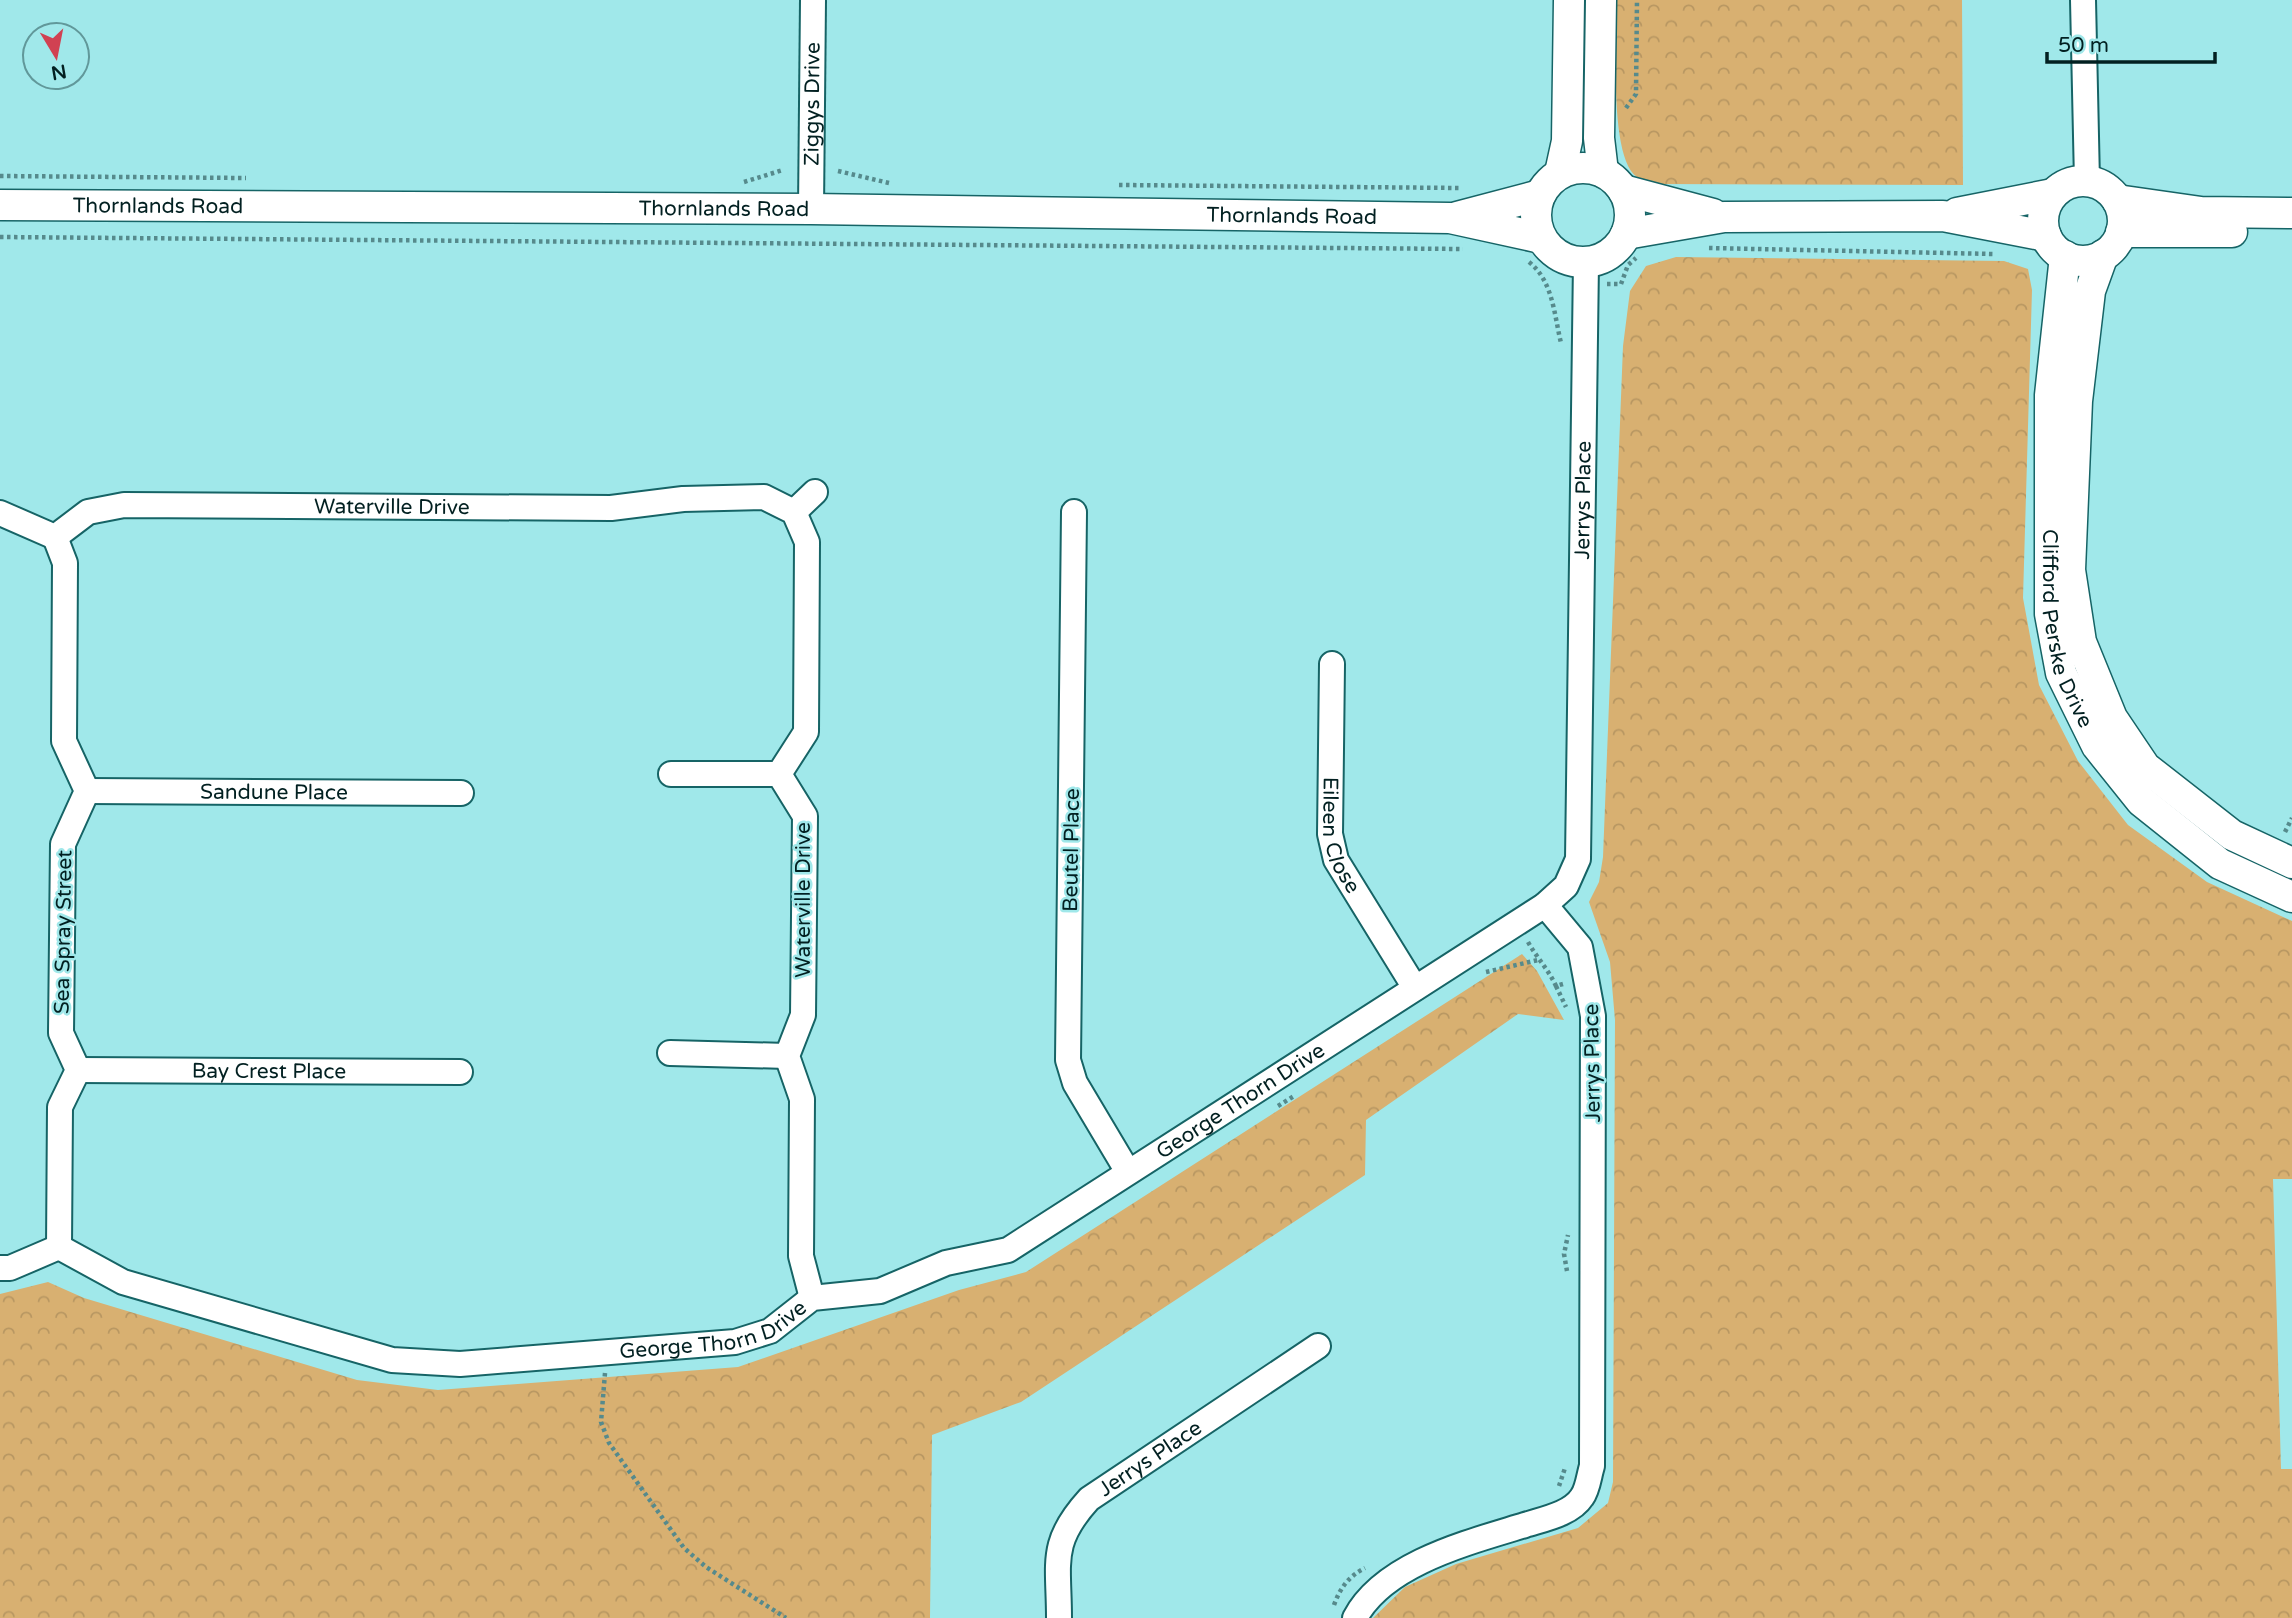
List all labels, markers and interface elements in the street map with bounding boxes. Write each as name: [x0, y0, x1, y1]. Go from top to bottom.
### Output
north arrow: [21, 21, 91, 91]
scale bar: [2047, 21, 2215, 65]
text: 50 m: [2058, 33, 2109, 58]
street label: Ziggys Drive: [799, 42, 826, 166]
text: N: [49, 60, 68, 84]
street label: Thornlands Road: [73, 193, 243, 219]
street label: Thornlands Road: [639, 196, 809, 222]
street label: Thornlands Road: [1206, 203, 1377, 230]
street label: Jerrys Place: [1570, 440, 1597, 560]
street label: Waterville Drive: [314, 494, 470, 520]
street label: Clifford Perske Drive: [2036, 529, 2098, 732]
street label: Eileen Close: [1317, 777, 1365, 898]
street label: Sandune Place: [200, 780, 348, 805]
street label: Beutel Place: [1058, 788, 1085, 912]
street label: Waterville Drive: [791, 822, 816, 978]
street label: Sea Spray Street: [50, 850, 77, 1014]
street label: Jerrys Place: [1579, 1003, 1606, 1122]
street label: George Thorn Drive: [1152, 1038, 1330, 1164]
street label: Bay Crest Place: [192, 1059, 346, 1084]
street label: George Thorn Drive: [618, 1295, 812, 1364]
street label: Jerrys Place: [1094, 1415, 1207, 1502]

